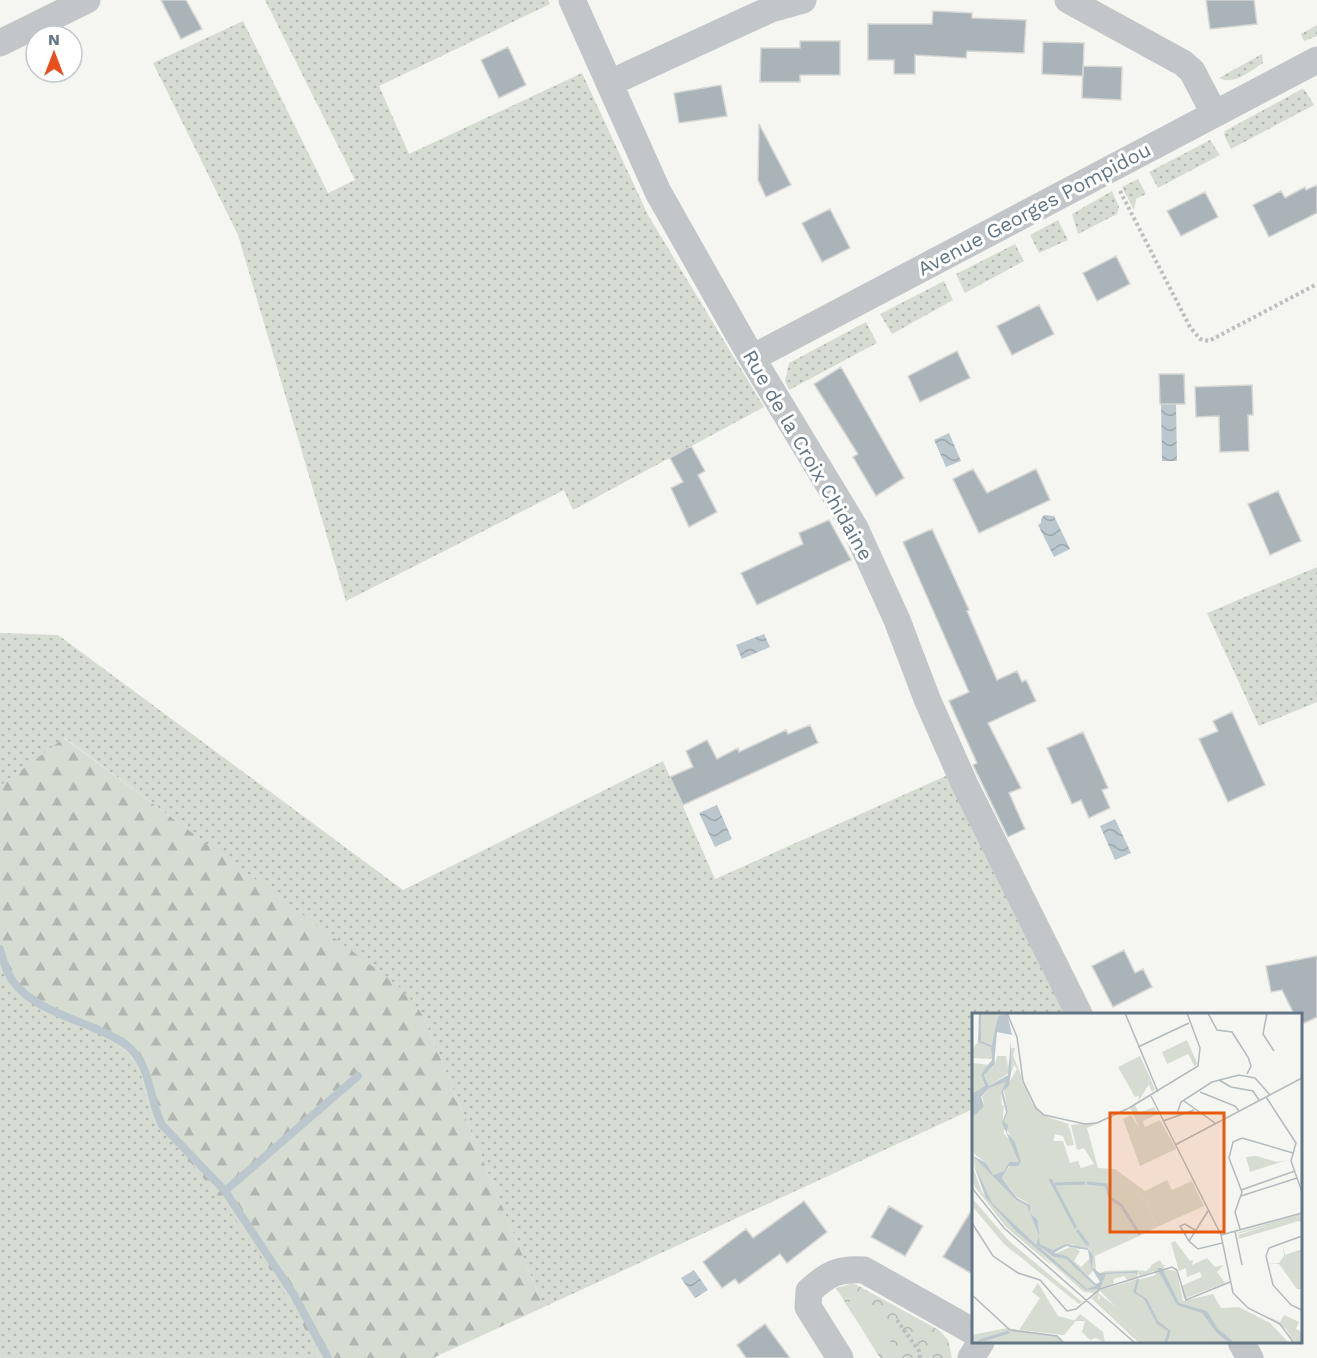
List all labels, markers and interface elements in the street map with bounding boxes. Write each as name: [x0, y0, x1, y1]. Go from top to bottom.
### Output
north arrow: [24, 24, 84, 84]
text: N: [48, 30, 60, 49]
street label: Avenue Georges Pompidou: [913, 137, 1155, 281]
street label: Rue de la Croix Chidaine: [738, 346, 878, 564]
inset map: [972, 1013, 1302, 1343]

